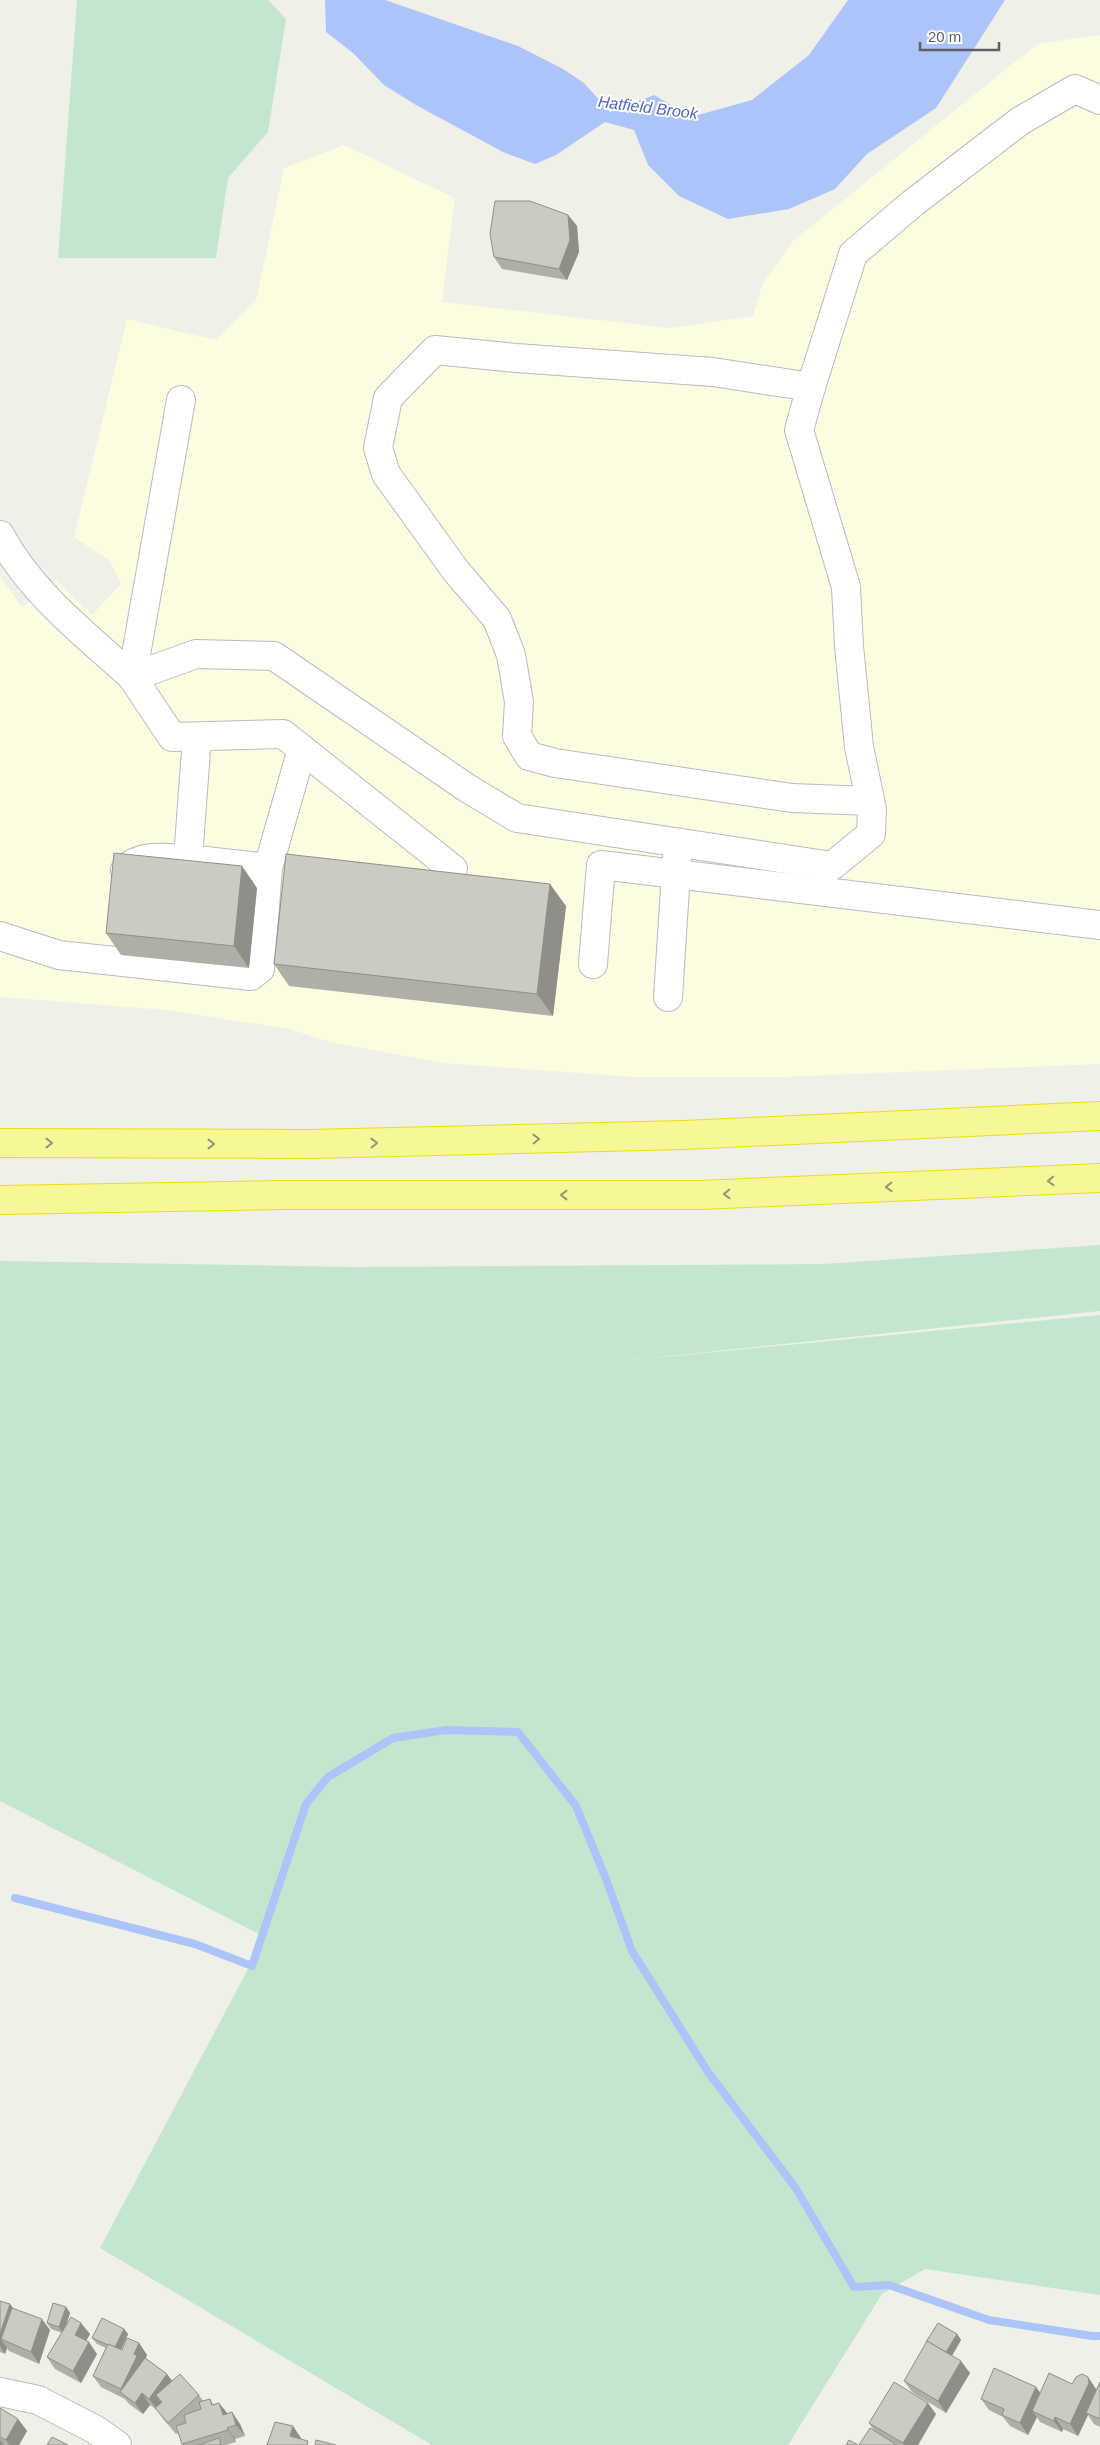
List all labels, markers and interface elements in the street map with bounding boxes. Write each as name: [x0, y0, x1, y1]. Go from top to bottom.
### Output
scale bar: [920, 20, 999, 52]
text: 20 m: [928, 28, 961, 45]
water label: Hatfield Brook: [597, 93, 700, 122]
one-way arrow: [532, 1134, 540, 1144]
one-way arrow: [45, 1138, 53, 1148]
one-way arrow: [370, 1138, 378, 1148]
one-way arrow: [208, 1139, 215, 1149]
one-way arrow: [1047, 1175, 1055, 1186]
one-way arrow: [885, 1182, 893, 1193]
one-way arrow: [722, 1189, 730, 1200]
one-way arrow: [560, 1190, 568, 1200]

